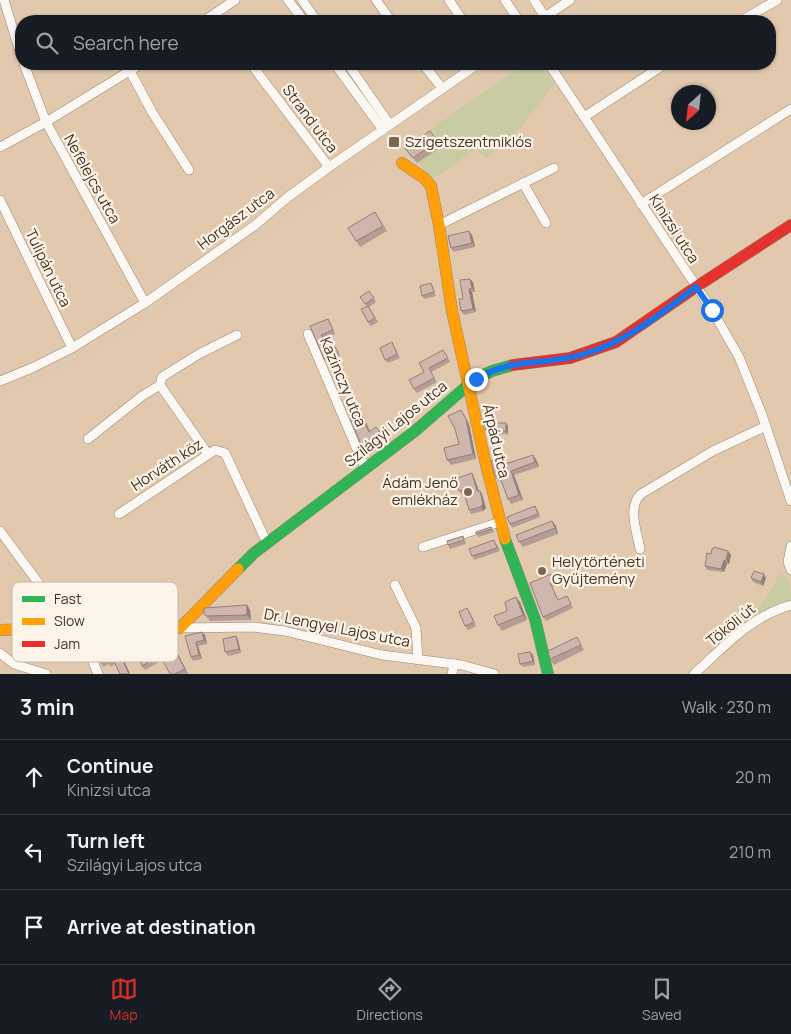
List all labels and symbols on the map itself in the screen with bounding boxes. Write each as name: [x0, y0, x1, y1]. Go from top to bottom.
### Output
street label: Strand utca: [278, 80, 343, 157]
north arrow: [671, 85, 716, 130]
street label: Nefelejcs utca: [59, 130, 126, 227]
place label: Szigetszentmiklós: [405, 131, 532, 152]
marker: Szigetszentmiklós: [387, 135, 401, 149]
street label: Horgász utca: [193, 183, 279, 255]
street label: Kinizsi utca: [644, 190, 705, 267]
street label: Tulipán utca: [21, 225, 76, 310]
route start: [701, 299, 724, 322]
street label: Kazinczy utca: [315, 334, 372, 430]
route end: [465, 368, 488, 391]
street label: Szilágyi Lajos utca: [340, 376, 451, 472]
street label: Árpád utca: [478, 402, 515, 480]
street label: Horváth köz: [127, 433, 207, 496]
place label: Ádám Jenő emlékház: [382, 472, 458, 510]
marker: Ádám Jenő emlékház: [462, 486, 474, 498]
place label: Helytörténeti Gyűjtemény: [552, 551, 645, 589]
marker: Helytörténeti Gyűjtemény: [536, 565, 548, 577]
legend: [12, 582, 178, 662]
text: Fast: [54, 589, 82, 608]
street label: Tököli út: [702, 598, 760, 651]
street label: Dr. Lengyel Lajos utca: [262, 603, 412, 652]
text: Slow: [54, 611, 85, 630]
text: Jam: [54, 634, 80, 653]

